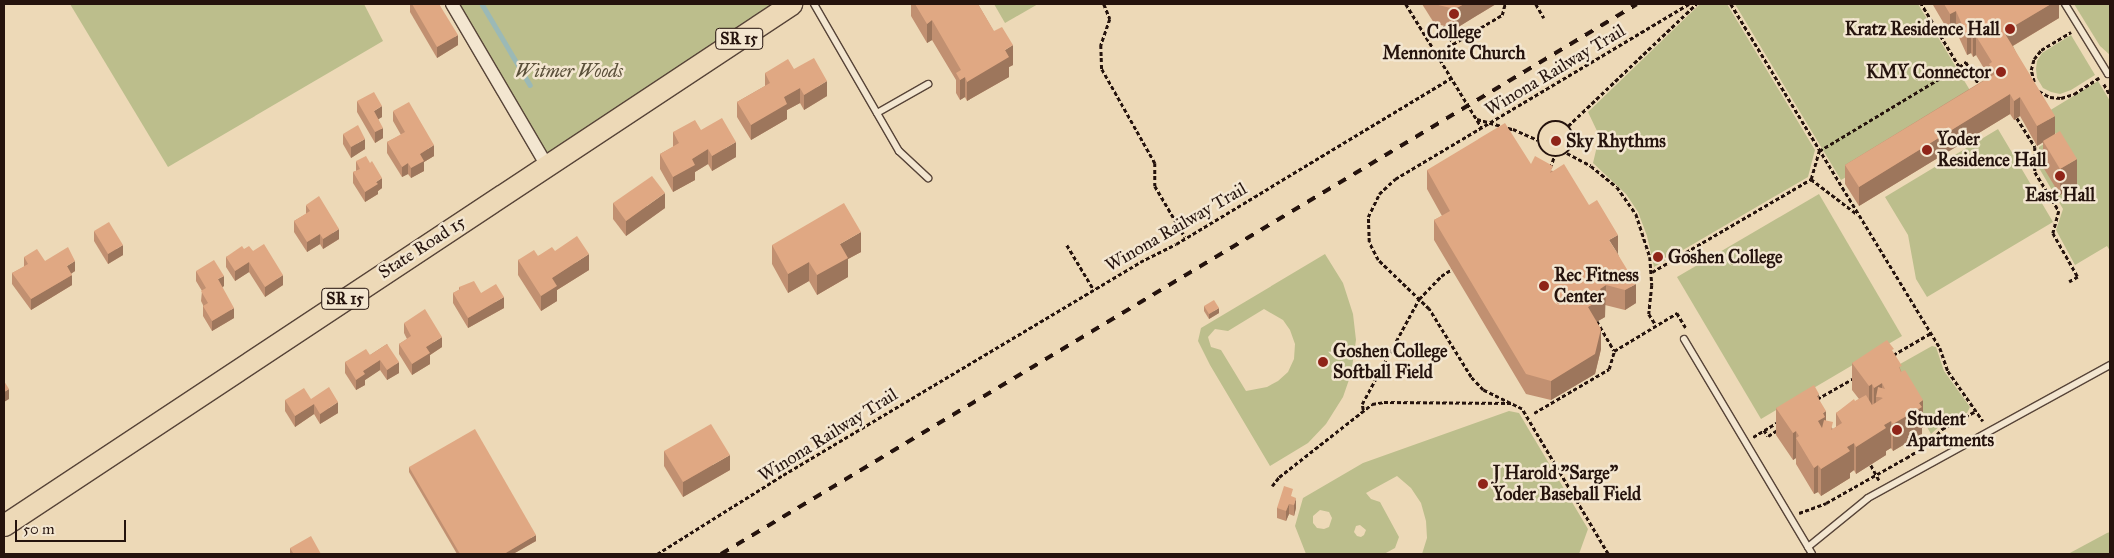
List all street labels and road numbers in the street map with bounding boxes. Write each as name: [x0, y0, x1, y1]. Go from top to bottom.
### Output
street label: Winona Railway Trail: [1481, 20, 1629, 120]
road number: SR 15: [714, 26, 764, 52]
street label: Winona Railway Trail: [1101, 178, 1251, 276]
street label: State Road 15: [374, 211, 470, 283]
road number: SR 15: [320, 286, 370, 312]
street label: Winona Railway Trail: [755, 384, 901, 486]

